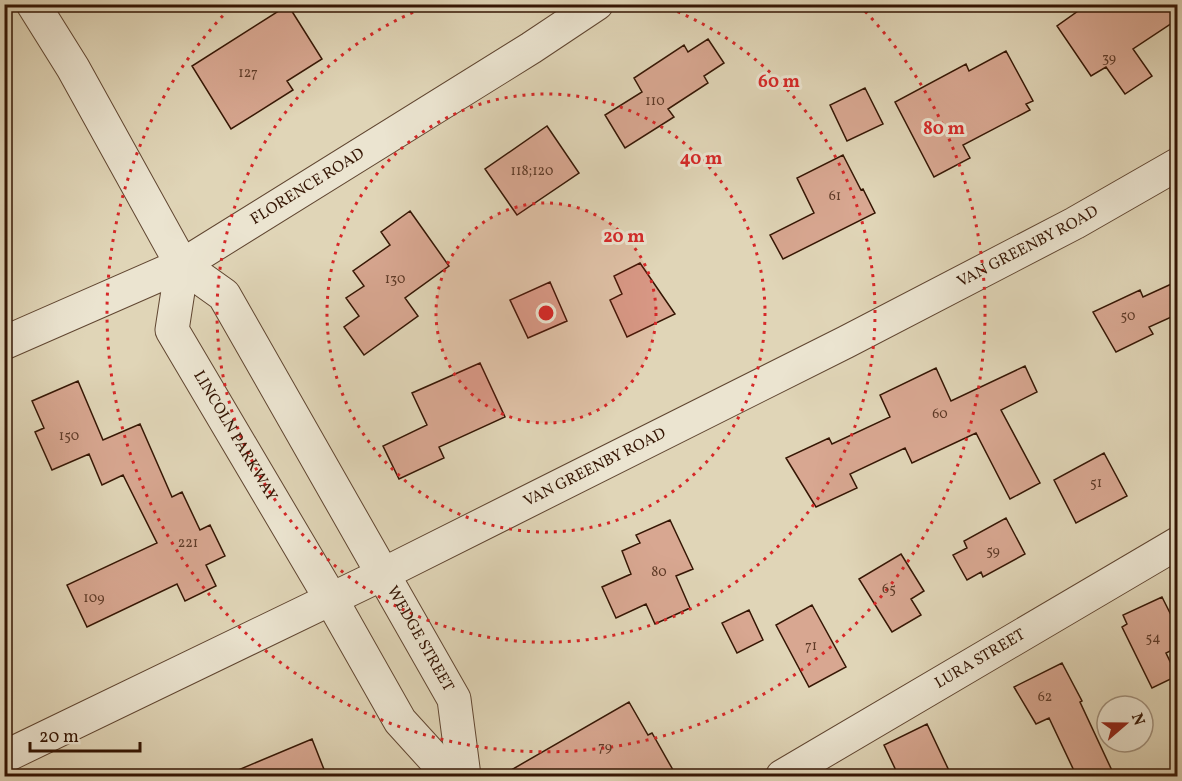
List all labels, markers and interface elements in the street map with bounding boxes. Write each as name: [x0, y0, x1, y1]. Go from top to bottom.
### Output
house number: 39: [1102, 49, 1116, 68]
house number: 127: [238, 64, 258, 83]
text: 60 m: [758, 70, 800, 95]
house number: 110: [645, 92, 665, 111]
text: 80 m: [923, 117, 965, 142]
street label: FLORENCE ROAD: [246, 143, 369, 231]
text: 40 m: [680, 147, 722, 172]
house number: 118;120: [511, 162, 553, 181]
house number: 61: [829, 187, 841, 206]
street label: VAN GREENBY ROAD: [954, 201, 1103, 293]
text: 20 m: [603, 225, 645, 250]
house number: 130: [385, 270, 405, 289]
centre of rings: [536, 303, 556, 323]
house number: 50: [1121, 307, 1135, 326]
street label: LINCOLN PARKWAY: [187, 367, 282, 506]
house number: 60: [932, 405, 948, 424]
street label: VAN GREENBY ROAD: [520, 423, 670, 513]
house number: 150: [59, 427, 79, 446]
house number: 51: [1090, 474, 1102, 493]
house number: 221: [178, 534, 198, 553]
house number: 59: [986, 542, 1000, 561]
house number: 80: [651, 563, 667, 582]
house number: 65: [882, 580, 896, 599]
street label: WEDGE STREET: [381, 582, 459, 696]
house number: 109: [83, 589, 105, 608]
street label: LURA STREET: [931, 624, 1030, 695]
house number: 54: [1145, 629, 1161, 648]
house number: 71: [805, 637, 817, 656]
house number: 62: [1038, 688, 1052, 707]
north arrow: [1095, 694, 1155, 754]
text: N: [1125, 710, 1150, 729]
scale bar: [30, 715, 140, 753]
text: 20 m: [39, 725, 79, 750]
house number: 79: [598, 738, 612, 757]

